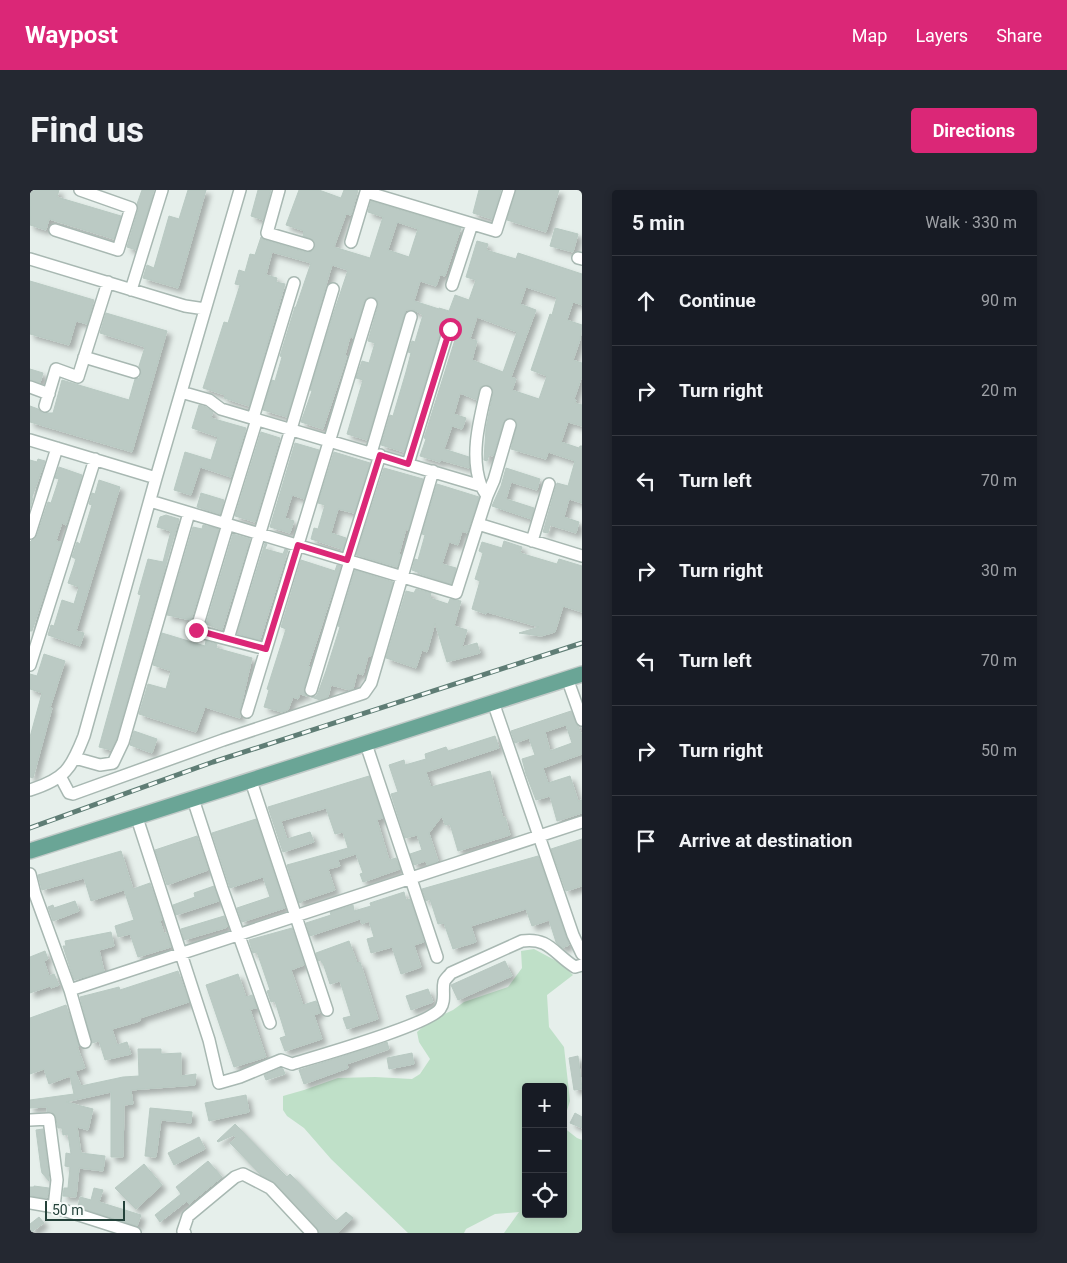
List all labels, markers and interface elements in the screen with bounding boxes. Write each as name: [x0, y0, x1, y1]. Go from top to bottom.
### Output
text: Waypost: [25, 21, 118, 49]
text: Map: [852, 25, 887, 46]
text: Layers: [915, 25, 968, 46]
text: Share: [996, 25, 1042, 46]
button: Directions: [911, 108, 1037, 153]
text: Find us: [30, 110, 144, 151]
text: 5 min: [632, 211, 685, 235]
text: Walk · 330 m: [925, 213, 1017, 232]
icon: ahead: [632, 287, 660, 315]
text: Continue: [679, 289, 756, 312]
text: 90 m: [981, 291, 1017, 310]
route start: [439, 318, 462, 341]
icon: right: [632, 377, 660, 405]
text: Turn right: [679, 379, 763, 402]
text: 20 m: [981, 381, 1017, 400]
icon: left: [632, 467, 660, 495]
text: Turn left: [679, 469, 752, 492]
text: 70 m: [981, 471, 1017, 490]
icon: right: [632, 557, 660, 585]
text: Turn right: [679, 559, 763, 582]
text: 30 m: [981, 561, 1017, 580]
route end: [185, 619, 208, 642]
icon: left: [632, 647, 660, 675]
text: Turn left: [679, 649, 752, 672]
text: 70 m: [981, 651, 1017, 670]
icon: right: [632, 737, 660, 765]
text: Turn right: [679, 739, 763, 762]
text: 50 m: [981, 741, 1017, 760]
icon: arrive: [632, 827, 660, 855]
text: Arrive at destination: [679, 829, 852, 852]
map controls: [522, 1083, 567, 1218]
button: +: [522, 1083, 567, 1128]
button: −: [522, 1128, 567, 1173]
button: locate: [522, 1173, 567, 1218]
scale bar: [45, 1198, 125, 1221]
text: 50 m: [52, 1202, 84, 1218]

